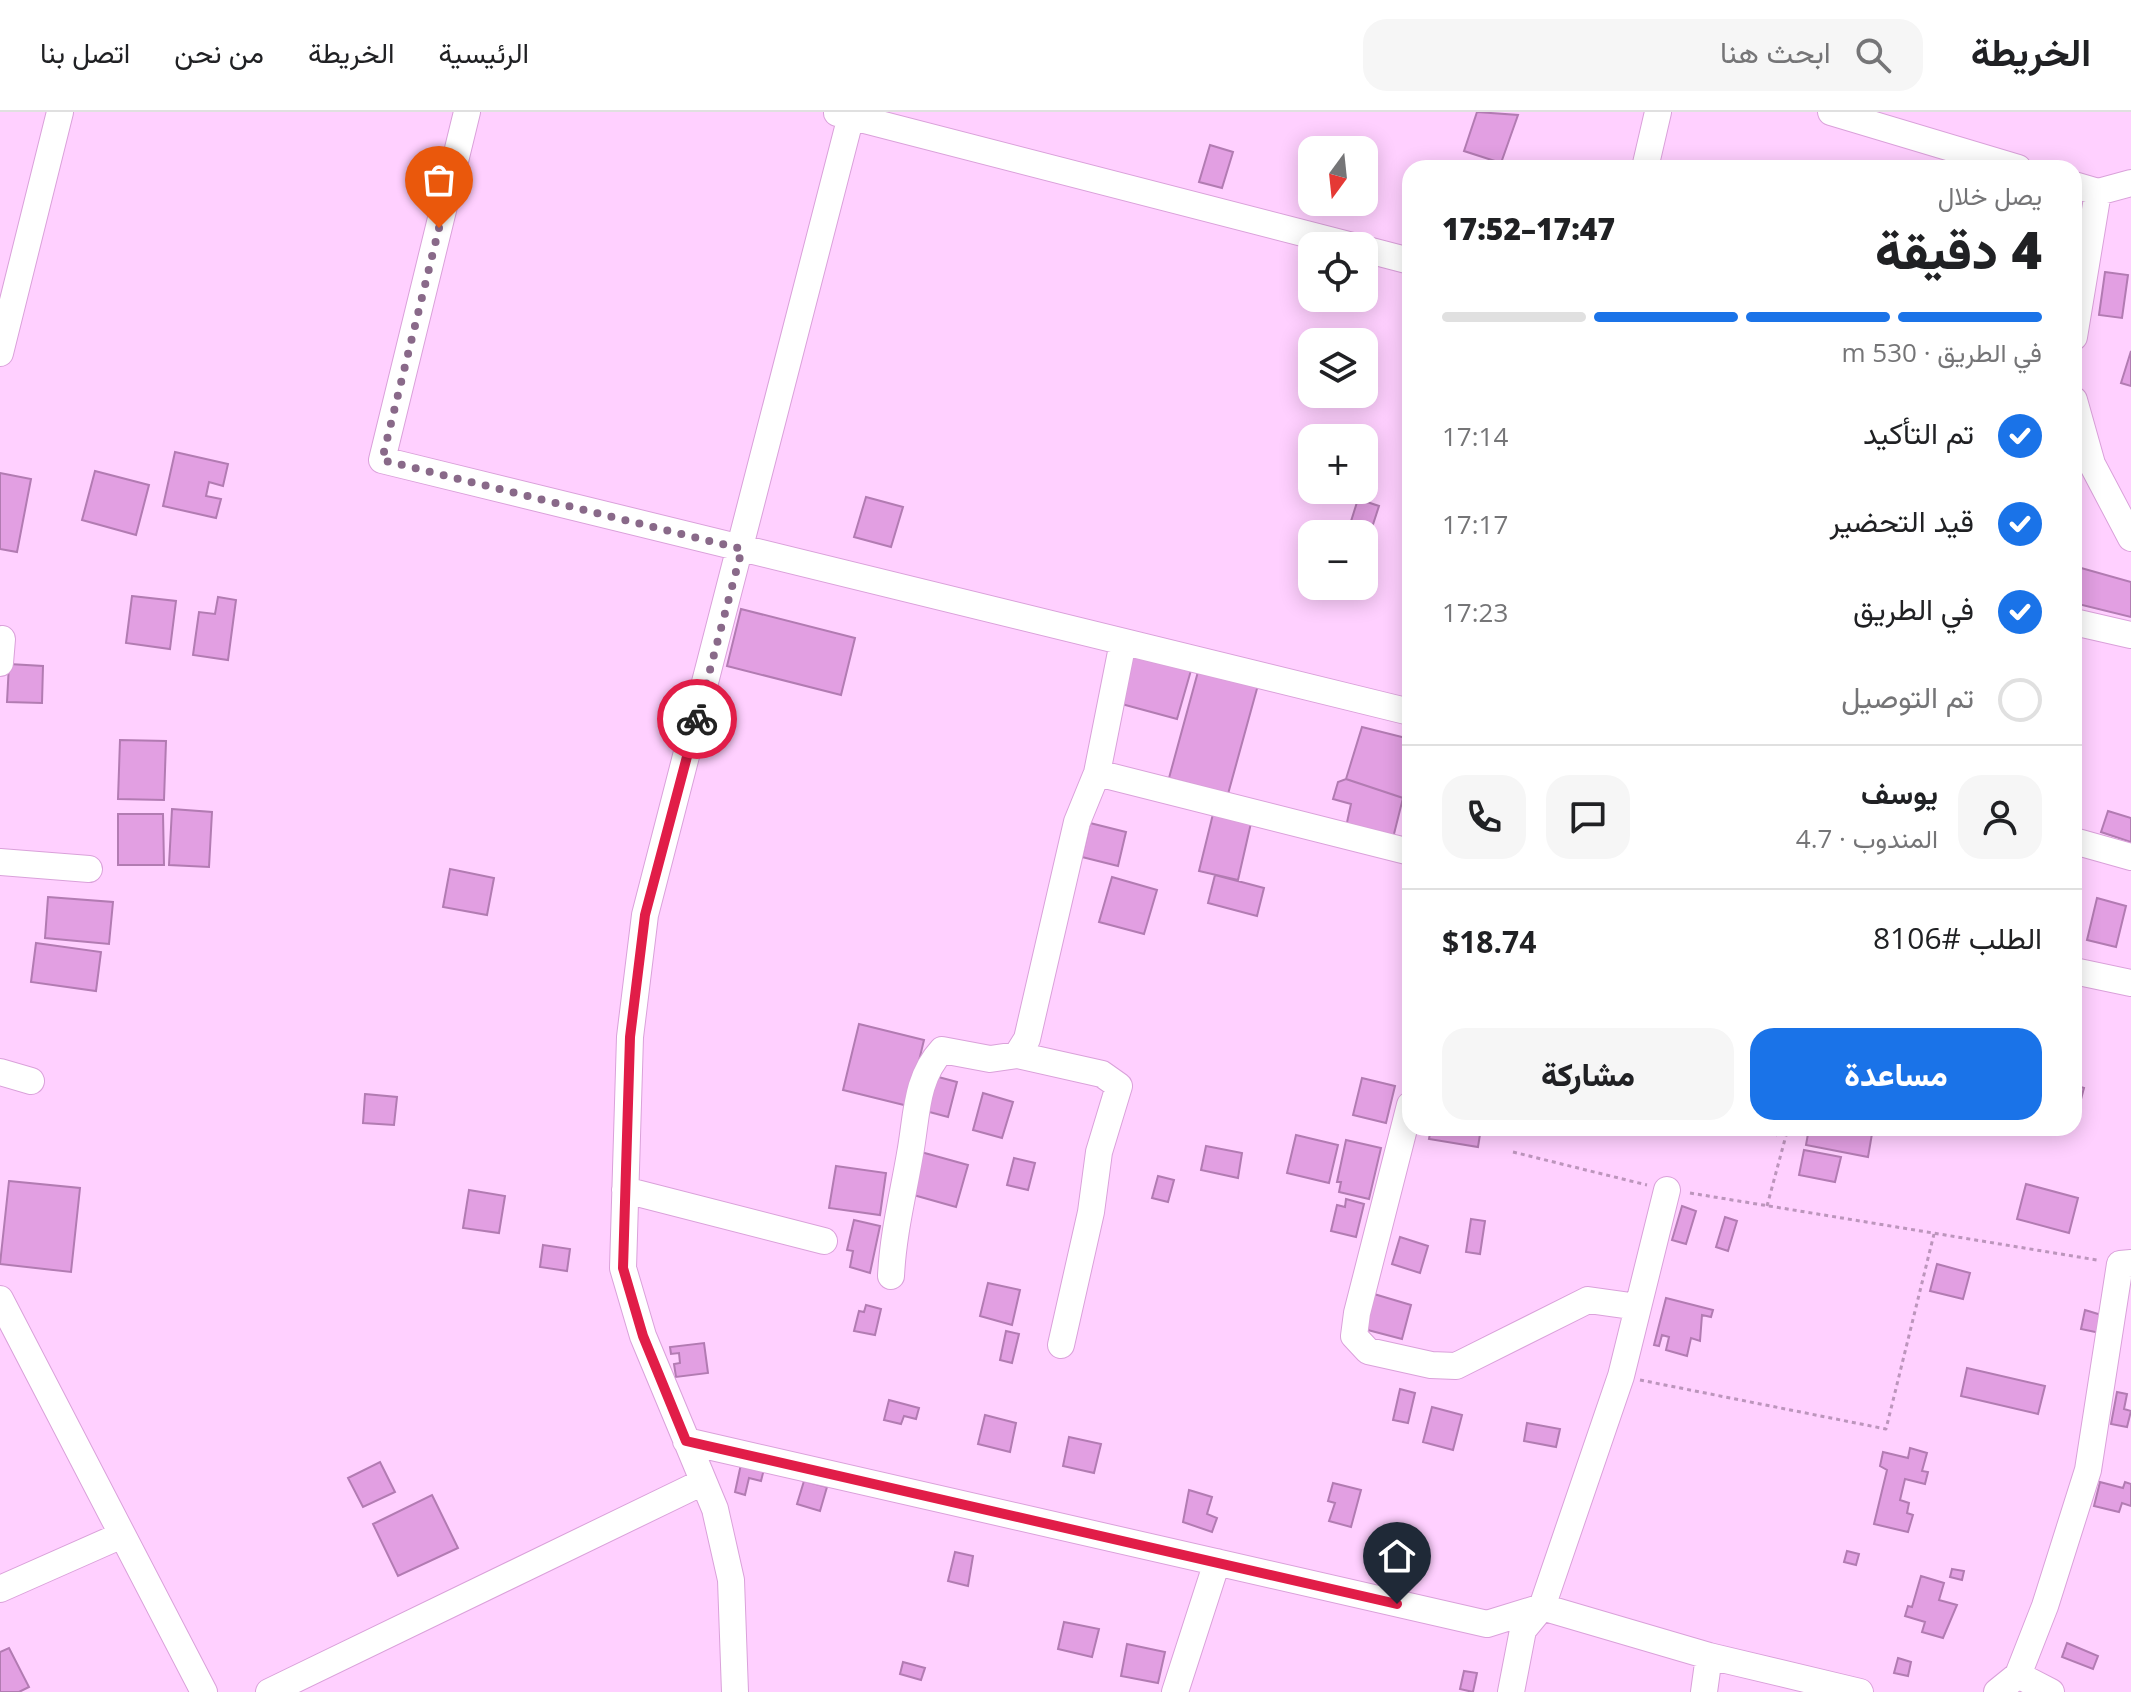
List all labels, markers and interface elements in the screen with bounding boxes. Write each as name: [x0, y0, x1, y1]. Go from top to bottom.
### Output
search box: [1363, 19, 1923, 91]
text: الخريطة: [1971, 25, 2091, 77]
text: ابحث هنا: [1720, 31, 1831, 72]
text: اتصل بنا: [40, 33, 130, 71]
text: من نحن: [174, 33, 264, 71]
text: الخريطة: [308, 33, 395, 71]
text: الرئيسية: [439, 33, 529, 71]
icon: search: [1851, 33, 1895, 77]
north arrow: [1298, 136, 1378, 216]
map controls: [1298, 136, 1378, 600]
pin: [405, 146, 473, 228]
icon: bag: [417, 158, 461, 202]
text: يصل خلال: [1938, 177, 2042, 213]
text: 17:47–17:52: [1442, 208, 1615, 249]
text: 4 دقيقة: [1875, 213, 2042, 284]
button: locate: [1298, 232, 1378, 312]
button: layers: [1298, 328, 1378, 408]
text: في الطريق · 530 m: [1841, 334, 2042, 370]
text: تم التأكيد: [1863, 412, 1974, 453]
icon: check: [1998, 414, 2042, 458]
text: 17:14: [1442, 418, 1508, 454]
button: +: [1298, 424, 1378, 504]
text: قيد التحضير: [1830, 500, 1974, 541]
icon: check: [1998, 502, 2042, 546]
text: 17:17: [1442, 506, 1508, 542]
button: −: [1298, 520, 1378, 600]
text: في الطريق: [1853, 588, 1974, 629]
icon: check: [1998, 590, 2042, 634]
text: 17:23: [1442, 594, 1508, 630]
text: تم التوصيل: [1841, 676, 1974, 717]
courier: [657, 679, 737, 759]
icon: bike: [675, 697, 719, 741]
text: يوسف: [1861, 772, 1938, 813]
button: phone: [1442, 775, 1526, 859]
button: chat: [1546, 775, 1630, 859]
button: person: [1958, 775, 2042, 859]
text: المندوب · 4.7: [1796, 820, 1938, 856]
text: الطلب #8106: [1873, 917, 2042, 958]
text: $18.74: [1442, 921, 1536, 962]
button: مشاركة: [1442, 1028, 1734, 1120]
button: مساعدة: [1750, 1028, 2042, 1120]
pin: [1363, 1522, 1431, 1604]
icon: home: [1375, 1534, 1419, 1578]

